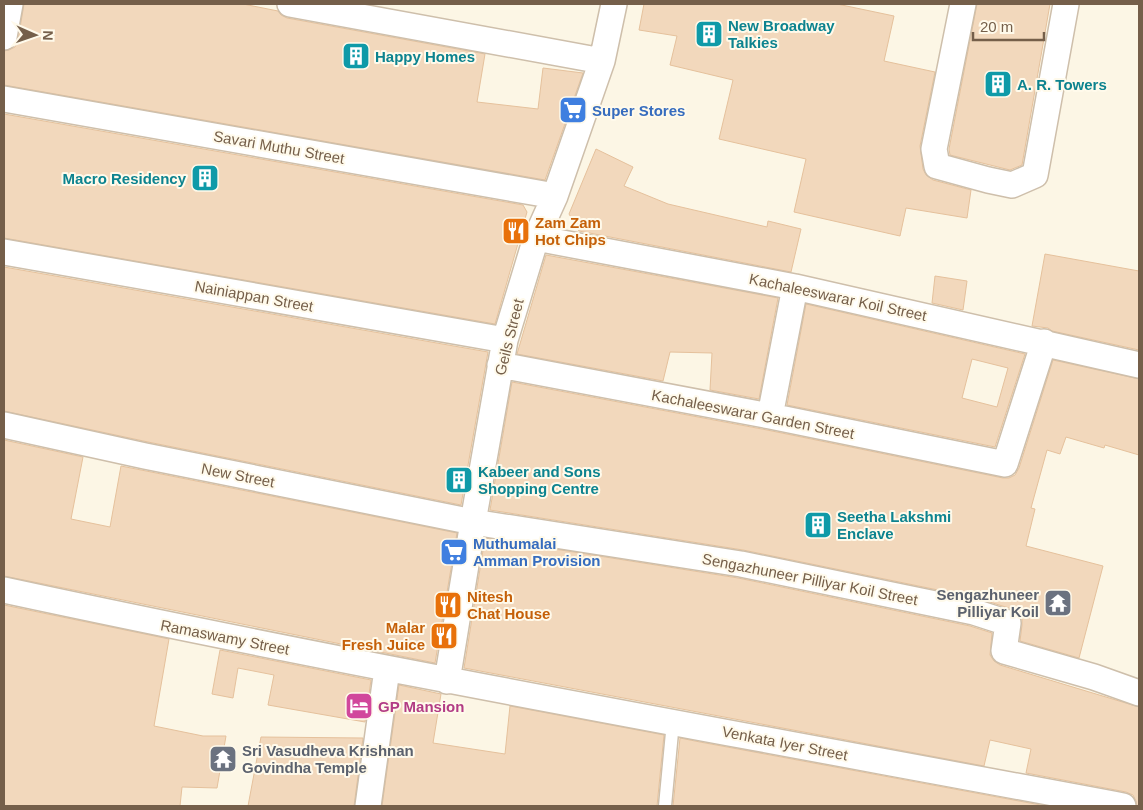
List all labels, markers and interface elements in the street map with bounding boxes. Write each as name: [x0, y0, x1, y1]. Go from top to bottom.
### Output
north arrow: [10, 10, 60, 60]
scale bar: [973, 10, 1044, 42]
place label: New Broadway Talkies: [728, 17, 835, 51]
text: 20 m: [980, 18, 1013, 35]
building icon: New Broadway Talkies: [694, 19, 724, 49]
text: N: [40, 30, 56, 41]
building icon: Happy Homes: [341, 41, 371, 71]
place label: Happy Homes: [375, 48, 475, 65]
building icon: A. R. Towers: [983, 69, 1013, 99]
place label: A. R. Towers: [1017, 76, 1107, 93]
supermarket icon: Super Stores: [558, 95, 588, 125]
place label: Super Stores: [592, 102, 685, 119]
street label: Savari Muthu Street: [212, 127, 347, 167]
building icon: Macro Residency: [190, 163, 220, 193]
place label: Macro Residency: [63, 170, 187, 187]
place label: Zam Zam Hot Chips: [535, 214, 606, 248]
restaurant icon: Zam Zam Hot Chips: [501, 216, 531, 246]
street label: Kachaleeswarar Koil Street: [748, 270, 929, 324]
street label: Nainiappan Street: [193, 277, 315, 315]
street label: Geils Street: [491, 296, 527, 377]
street label: Kachaleeswarar Garden Street: [650, 386, 857, 442]
street label: New Street: [200, 460, 277, 491]
place label: Kabeer and Sons Shopping Centre: [478, 463, 601, 497]
building icon: Kabeer and Sons Shopping Centre: [444, 465, 474, 495]
place label: Seetha Lakshmi Enclave: [837, 508, 951, 542]
building icon: Seetha Lakshmi Enclave: [803, 510, 833, 540]
place label: Muthumalai Amman Provision: [473, 535, 601, 569]
supermarket icon: Muthumalai Amman Provision: [439, 537, 469, 567]
street label: Sengazhuneer Pilliyar Koil Street: [701, 550, 920, 608]
place label: Sengazhuneer Pilliyar Koil: [936, 586, 1039, 620]
place label: Nitesh Chat House: [467, 588, 550, 622]
temple icon: Sengazhuneer Pilliyar Koil: [1043, 588, 1073, 618]
restaurant icon: Nitesh Chat House: [433, 590, 463, 620]
street label: Ramaswamy Street: [159, 616, 292, 658]
place label: Malar Fresh Juice: [342, 619, 425, 653]
restaurant icon: Malar Fresh Juice: [429, 621, 459, 651]
hotel icon: GP Mansion: [344, 691, 374, 721]
place label: GP Mansion: [378, 698, 464, 715]
street label: Venkata Iyer Street: [721, 722, 850, 764]
place label: Sri Vasudheva Krishnan Govindha Temple: [242, 742, 414, 776]
temple icon: Sri Vasudheva Krishnan Govindha Temple: [208, 744, 238, 774]

